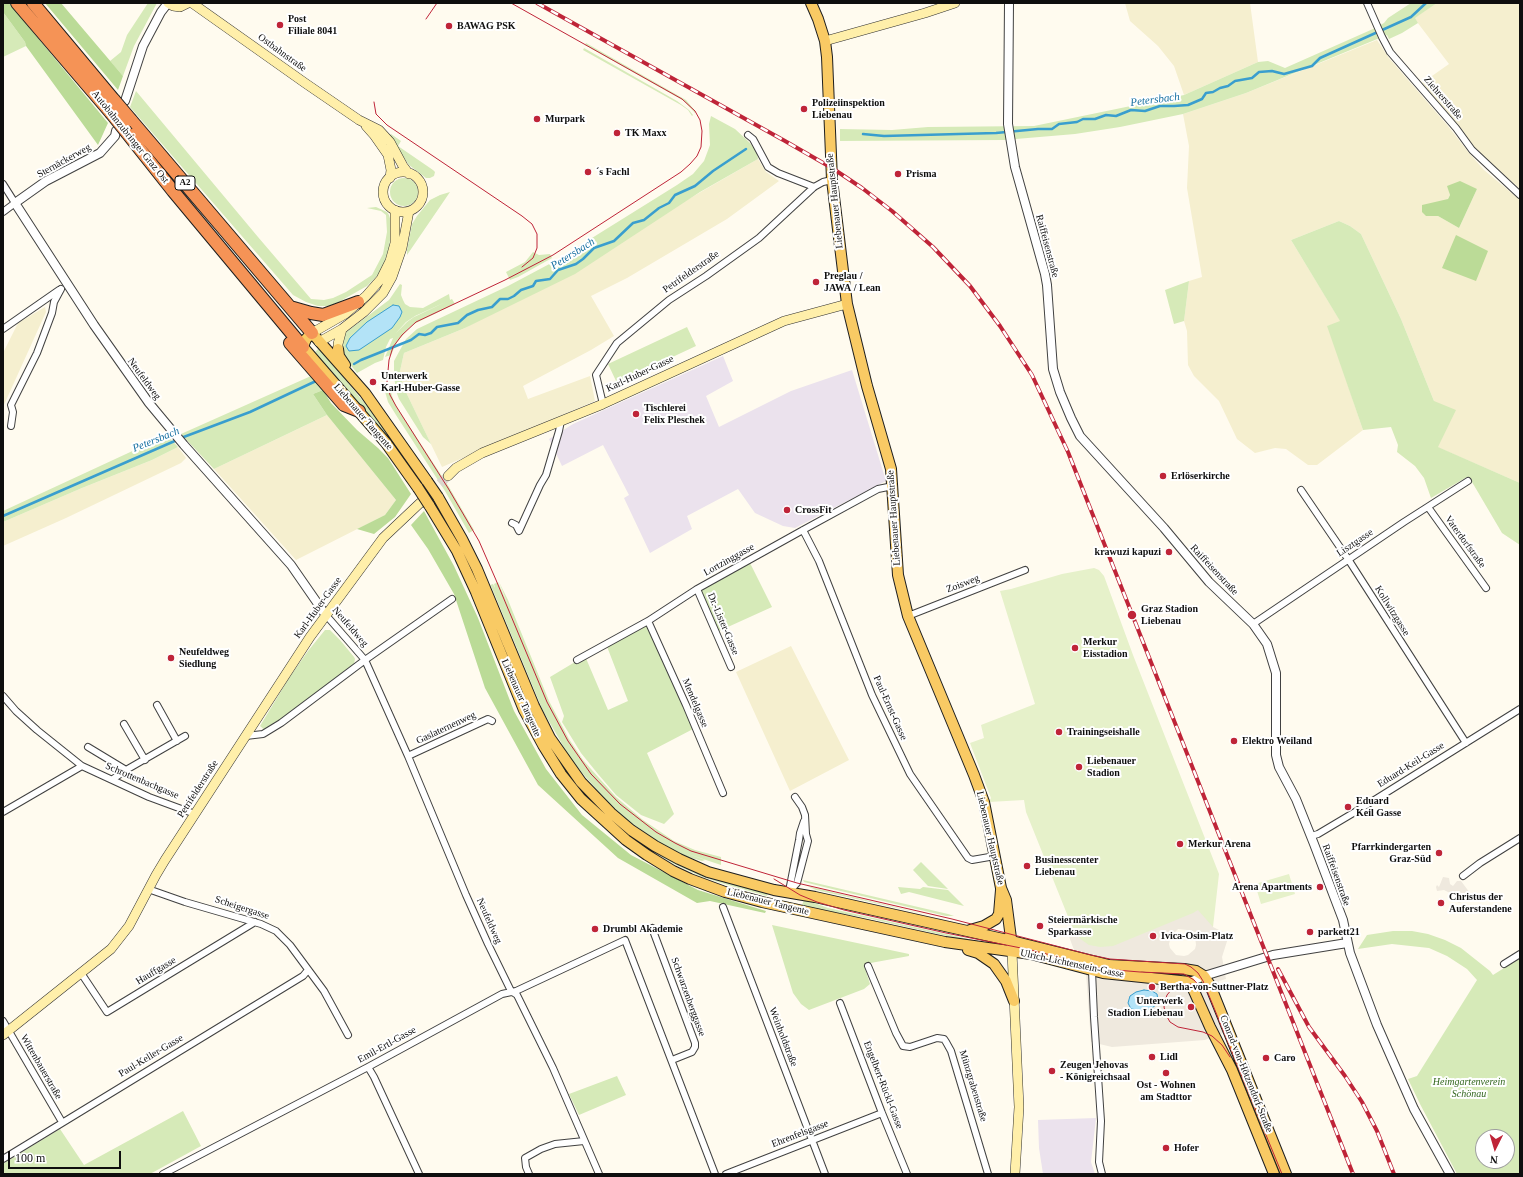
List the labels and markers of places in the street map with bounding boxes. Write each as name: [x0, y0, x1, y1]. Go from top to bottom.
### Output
place label: Post Filiale 8041: [288, 13, 337, 36]
marker: Post Filiale 8041: [275, 20, 285, 30]
place label: BAWAG PSK: [457, 20, 516, 32]
marker: BAWAG PSK: [444, 21, 454, 31]
place label: Polizeiinspektion Liebenau: [812, 97, 885, 120]
marker: Polizeiinspektion Liebenau: [799, 104, 809, 114]
place label: Murpark: [545, 113, 585, 125]
marker: Murpark: [532, 114, 542, 124]
place label: TK Maxx: [625, 127, 666, 139]
marker: TK Maxx: [612, 128, 622, 138]
place label: ´s Fachl: [596, 166, 630, 178]
marker: ´s Fachl: [583, 167, 593, 177]
place label: Prisma: [906, 168, 937, 180]
marker: Prisma: [893, 169, 903, 179]
place label: Preglau / JAWA / Lean: [824, 270, 881, 294]
marker: Preglau / JAWA / Lean: [811, 277, 821, 287]
place label: Unterwerk Karl-Huber-Gasse: [381, 370, 460, 394]
marker: Unterwerk Karl-Huber-Gasse: [368, 377, 378, 387]
place label: Tischlerei Felix Pleschek: [644, 402, 705, 426]
marker: Tischlerei Felix Pleschek: [631, 409, 641, 419]
place label: Erlöserkirche: [1171, 470, 1230, 482]
marker: Erlöserkirche: [1158, 471, 1168, 481]
place label: CrossFit: [795, 504, 831, 516]
marker: CrossFit: [782, 505, 792, 515]
place label: krawuzi kapuzi: [1095, 546, 1161, 558]
marker: krawuzi kapuzi: [1164, 547, 1174, 557]
place label: Graz Stadion Liebenau: [1141, 603, 1198, 626]
marker: Graz Stadion Liebenau: [1126, 609, 1138, 621]
place label: Merkur Eisstadion: [1083, 636, 1127, 660]
marker: Merkur Eisstadion: [1070, 643, 1080, 653]
place label: Neufeldweg Siedlung: [179, 646, 229, 670]
marker: Neufeldweg Siedlung: [166, 653, 176, 663]
place label: Trainingseishalle: [1067, 726, 1140, 738]
marker: Trainingseishalle: [1054, 727, 1064, 737]
place label: Elektro Weiland: [1242, 735, 1312, 747]
marker: Elektro Weiland: [1229, 736, 1239, 746]
place label: Liebenauer Stadion: [1087, 755, 1136, 778]
marker: Liebenauer Stadion: [1074, 762, 1084, 772]
place label: Eduard Keil Gasse: [1356, 795, 1401, 818]
marker: Eduard Keil Gasse: [1343, 802, 1353, 812]
place label: Merkur Arena: [1188, 838, 1251, 850]
marker: Merkur Arena: [1175, 839, 1185, 849]
place label: Pfarrkindergarten Graz-Süd: [1352, 841, 1431, 864]
marker: Pfarrkindergarten Graz-Süd: [1434, 848, 1444, 858]
place label: Businesscenter Liebenau: [1035, 854, 1098, 878]
marker: Businesscenter Liebenau: [1022, 861, 1032, 871]
place label: Arena Apartments: [1232, 881, 1312, 893]
marker: Arena Apartments: [1315, 882, 1325, 892]
place label: Christus der Auferstandene: [1449, 891, 1512, 914]
marker: Christus der Auferstandene: [1436, 898, 1446, 908]
place label: Steiermärkische Sparkasse: [1048, 914, 1117, 938]
marker: Steiermärkische Sparkasse: [1035, 921, 1045, 931]
place label: Drumbl Akademie: [603, 923, 683, 935]
marker: Drumbl Akademie: [590, 924, 600, 934]
place label: parkett21: [1318, 926, 1360, 938]
marker: parkett21: [1305, 927, 1315, 937]
place label: Ivica-Osim-Platz: [1161, 930, 1233, 942]
marker: Ivica-Osim-Platz: [1148, 931, 1158, 941]
place label: Bertha-von-Suttner-Platz: [1160, 981, 1268, 993]
marker: Bertha-von-Suttner-Platz: [1147, 982, 1157, 992]
place label: Unterwerk Stadion Liebenau: [1108, 995, 1183, 1018]
marker: Unterwerk Stadion Liebenau: [1186, 1002, 1196, 1012]
place label: Lidl: [1160, 1051, 1178, 1063]
marker: Lidl: [1147, 1052, 1157, 1062]
place label: Caro: [1274, 1052, 1295, 1064]
marker: Caro: [1261, 1053, 1271, 1063]
place label: Zeugen Jehovas - Königreichsaal: [1060, 1059, 1130, 1082]
marker: Zeugen Jehovas - Königreichsaal: [1047, 1066, 1057, 1076]
marker: Ost - Wohnen am Stadttor: [1161, 1068, 1171, 1078]
place label: Ost - Wohnen am Stadttor: [1137, 1079, 1195, 1102]
place label: Hofer: [1174, 1142, 1199, 1154]
marker: Hofer: [1161, 1143, 1171, 1153]

